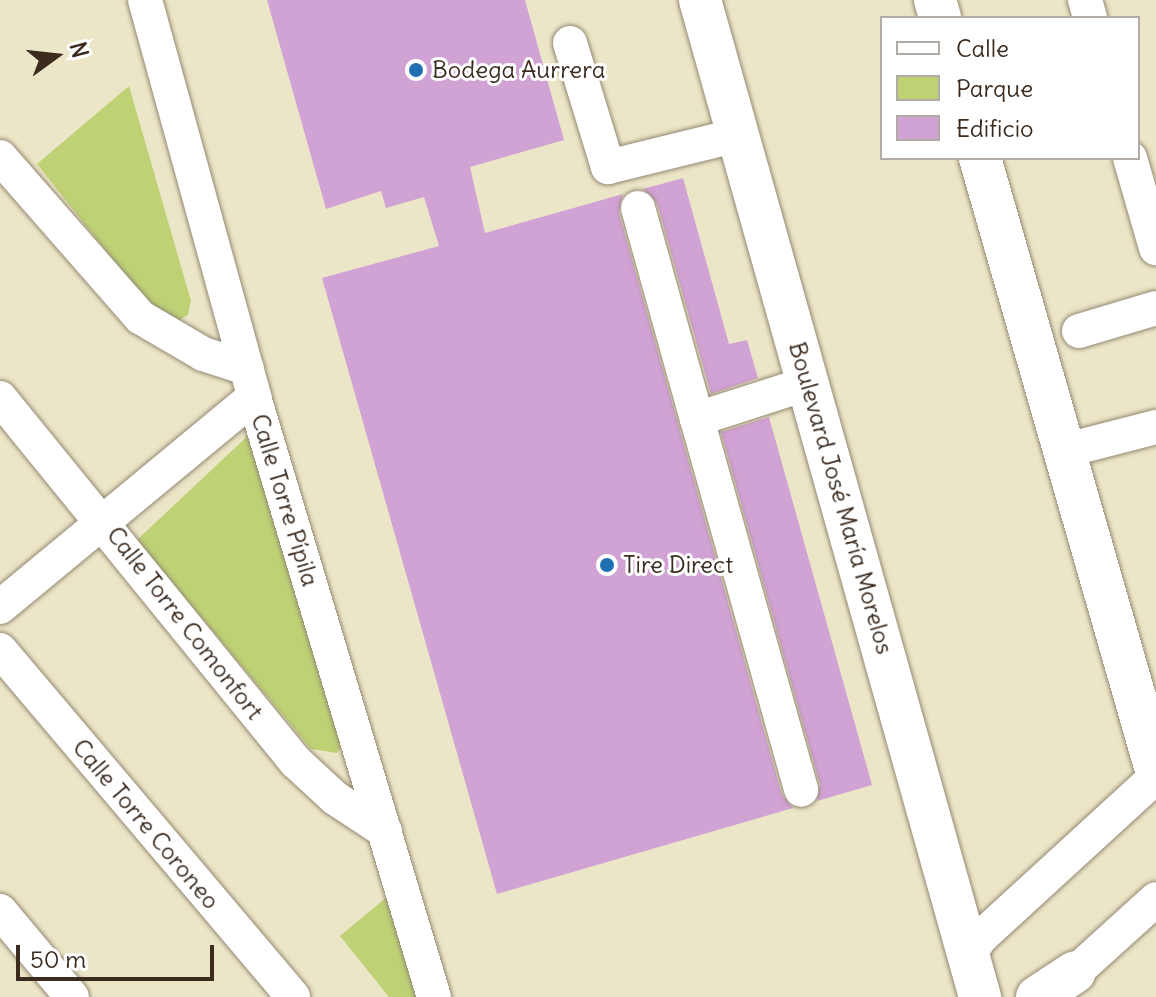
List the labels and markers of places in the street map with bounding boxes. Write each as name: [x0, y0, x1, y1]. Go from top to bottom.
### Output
place label: Bodega Aurrera: [432, 56, 605, 84]
marker: Bodega Aurrera: [407, 61, 425, 79]
place label: Tire Direct: [623, 551, 733, 579]
marker: Tire Direct: [598, 556, 616, 574]

